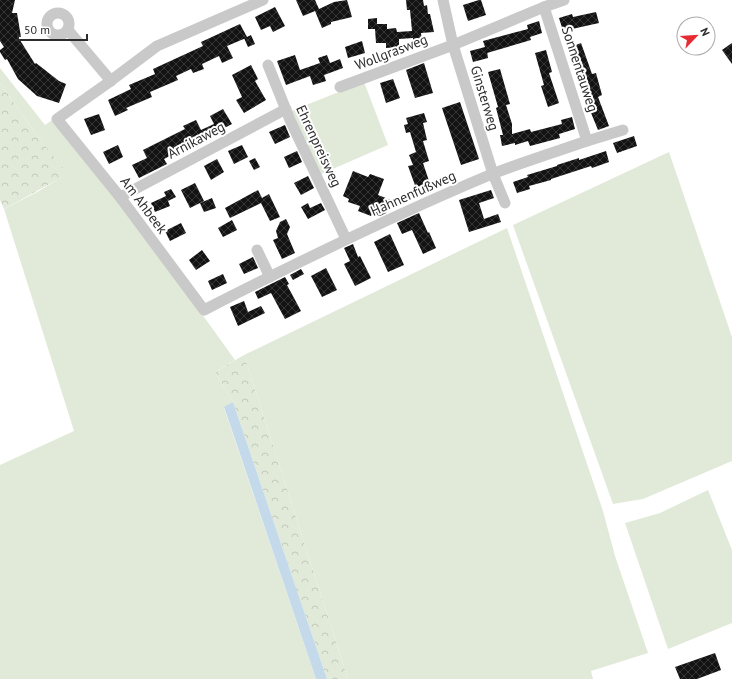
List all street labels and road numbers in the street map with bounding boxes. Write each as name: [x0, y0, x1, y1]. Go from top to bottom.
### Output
street label: Sonnentauweg: [558, 24, 602, 114]
street label: Wollgrasweg: [352, 30, 430, 74]
street label: Ginsterweg: [467, 63, 503, 133]
street label: Ehrenpreisweg: [292, 102, 346, 190]
street label: Arnikaweg: [164, 117, 228, 163]
street label: Hahnenfußweg: [368, 166, 458, 220]
street label: Am Ahbeek: [117, 173, 172, 237]

